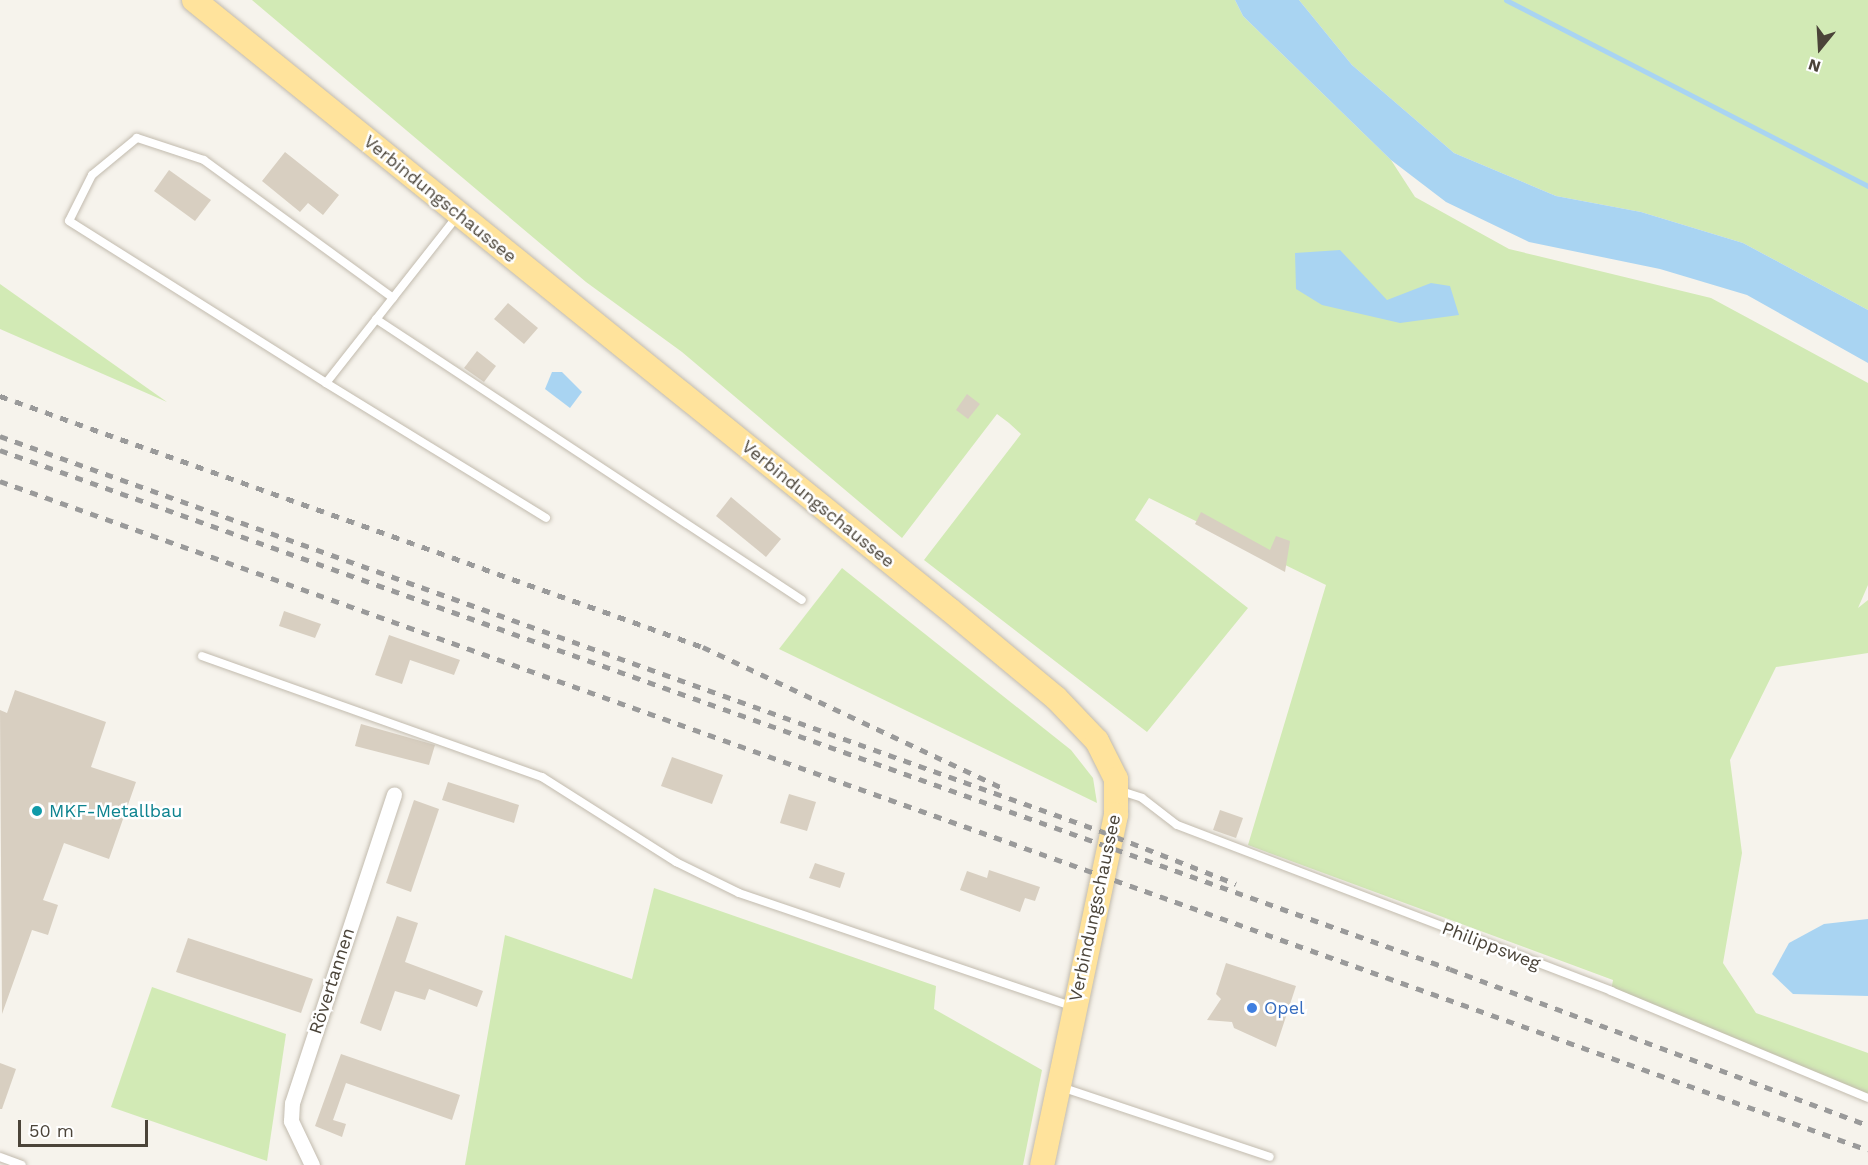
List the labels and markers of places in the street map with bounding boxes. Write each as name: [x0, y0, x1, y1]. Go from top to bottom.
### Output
place label: MKF-Metallbau: [49, 800, 182, 822]
marker: MKF-Metallbau: [30, 804, 44, 818]
place label: Opel: [1264, 997, 1305, 1019]
marker: Opel: [1245, 1001, 1259, 1015]

